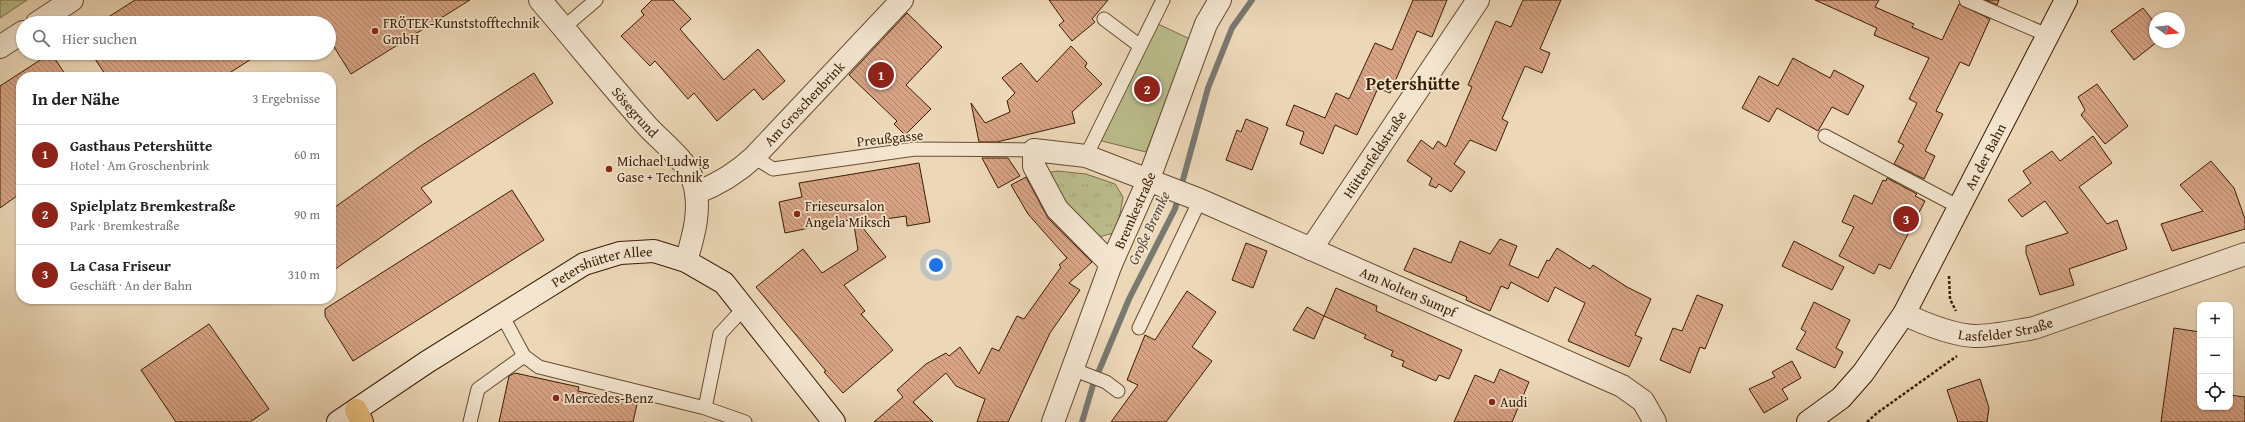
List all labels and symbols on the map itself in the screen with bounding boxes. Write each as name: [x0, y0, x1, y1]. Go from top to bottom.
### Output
north arrow: [2149, 12, 2185, 48]
place label: FRÖTEK-Kunststofftechnik GmbH: [383, 13, 540, 49]
marker: FRÖTEK-Kunststofftechnik GmbH: [370, 26, 380, 36]
street label: Am Groschenbrink: [759, 56, 850, 150]
pin: 1: [868, 60, 894, 90]
district label: Petershütte: [1366, 70, 1460, 97]
pin: 2: [1134, 74, 1160, 104]
street label: Sösegrund: [607, 82, 663, 142]
street label: Hüttenfeldstraße: [1338, 106, 1411, 202]
street label: An der Bahn: [1960, 120, 2011, 194]
street label: Preußgasse: [856, 125, 925, 151]
place label: Michael Ludwig Gase + Technik: [617, 151, 709, 187]
marker: Michael Ludwig Gase + Technik: [604, 164, 614, 174]
street label: Bremkestraße: [1109, 169, 1161, 252]
water label: Große Bremke: [1122, 187, 1175, 268]
place label: Frieseursalon Angela Miksch: [805, 196, 891, 232]
pin: 3: [1893, 204, 1919, 234]
marker: Frieseursalon Angela Miksch: [792, 209, 802, 219]
street label: Petershütter Allee: [547, 241, 654, 292]
your location: [926, 255, 946, 275]
street label: Am Nolten Sumpf: [1357, 262, 1461, 322]
street label: Lasfelder Straße: [1957, 312, 2056, 346]
place label: Mercedes-Benz: [564, 388, 653, 408]
place label: Audi: [1500, 392, 1528, 412]
marker: Mercedes-Benz: [551, 393, 561, 403]
marker: Audi: [1487, 397, 1497, 407]

